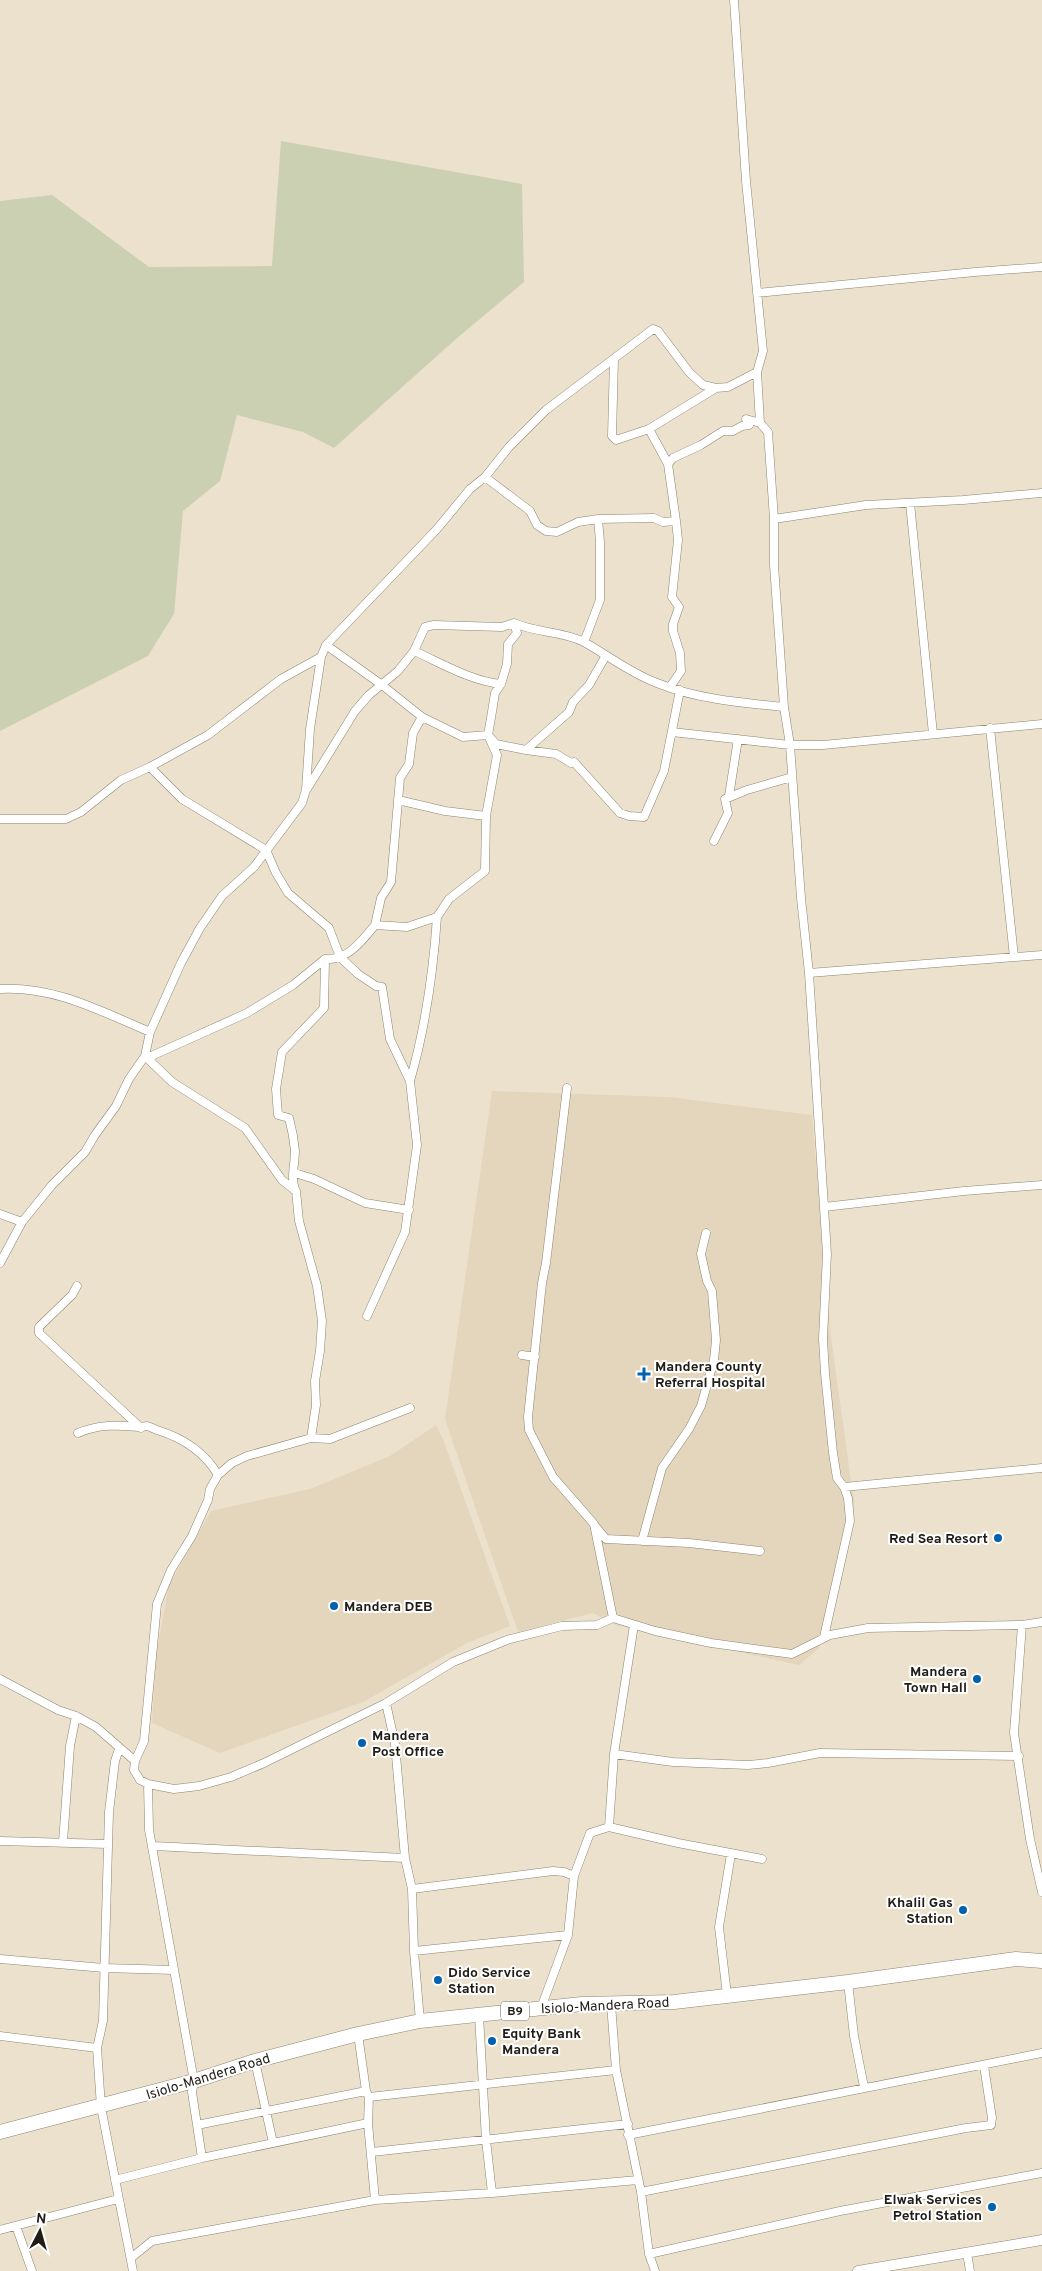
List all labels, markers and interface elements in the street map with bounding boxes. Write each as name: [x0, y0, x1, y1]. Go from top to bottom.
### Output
place label: Mandera County Referral Hospital: [655, 1359, 765, 1392]
marker: Mandera County Referral Hospital: [637, 1367, 651, 1381]
place label: Red Sea Resort: [889, 1531, 988, 1548]
marker: Red Sea Resort: [992, 1532, 1004, 1544]
place label: Mandera DEB: [344, 1599, 433, 1616]
marker: Mandera DEB: [328, 1600, 340, 1612]
place label: Mandera Town Hall: [904, 1664, 967, 1697]
marker: Mandera Town Hall: [971, 1673, 983, 1685]
place label: Mandera Post Office: [372, 1728, 444, 1761]
marker: Mandera Post Office: [356, 1737, 368, 1749]
place label: Khalil Gas Station: [887, 1895, 953, 1928]
marker: Khalil Gas Station: [957, 1904, 969, 1916]
place label: Dido Service Station: [448, 1965, 531, 1998]
marker: Dido Service Station: [432, 1974, 444, 1986]
street label: Isiolo-Mandera Road: [540, 1995, 670, 2018]
road number: B9: [501, 2002, 529, 2020]
place label: Equity Bank Mandera: [502, 2026, 581, 2059]
marker: Equity Bank Mandera: [486, 2035, 498, 2047]
street label: Isiolo-Mandera Road: [144, 2050, 273, 2104]
place label: Elwak Services Petrol Station: [884, 2192, 982, 2225]
marker: Elwak Services Petrol Station: [986, 2201, 998, 2213]
north arrow: [15, 2206, 65, 2256]
text: N: [35, 2211, 47, 2229]

